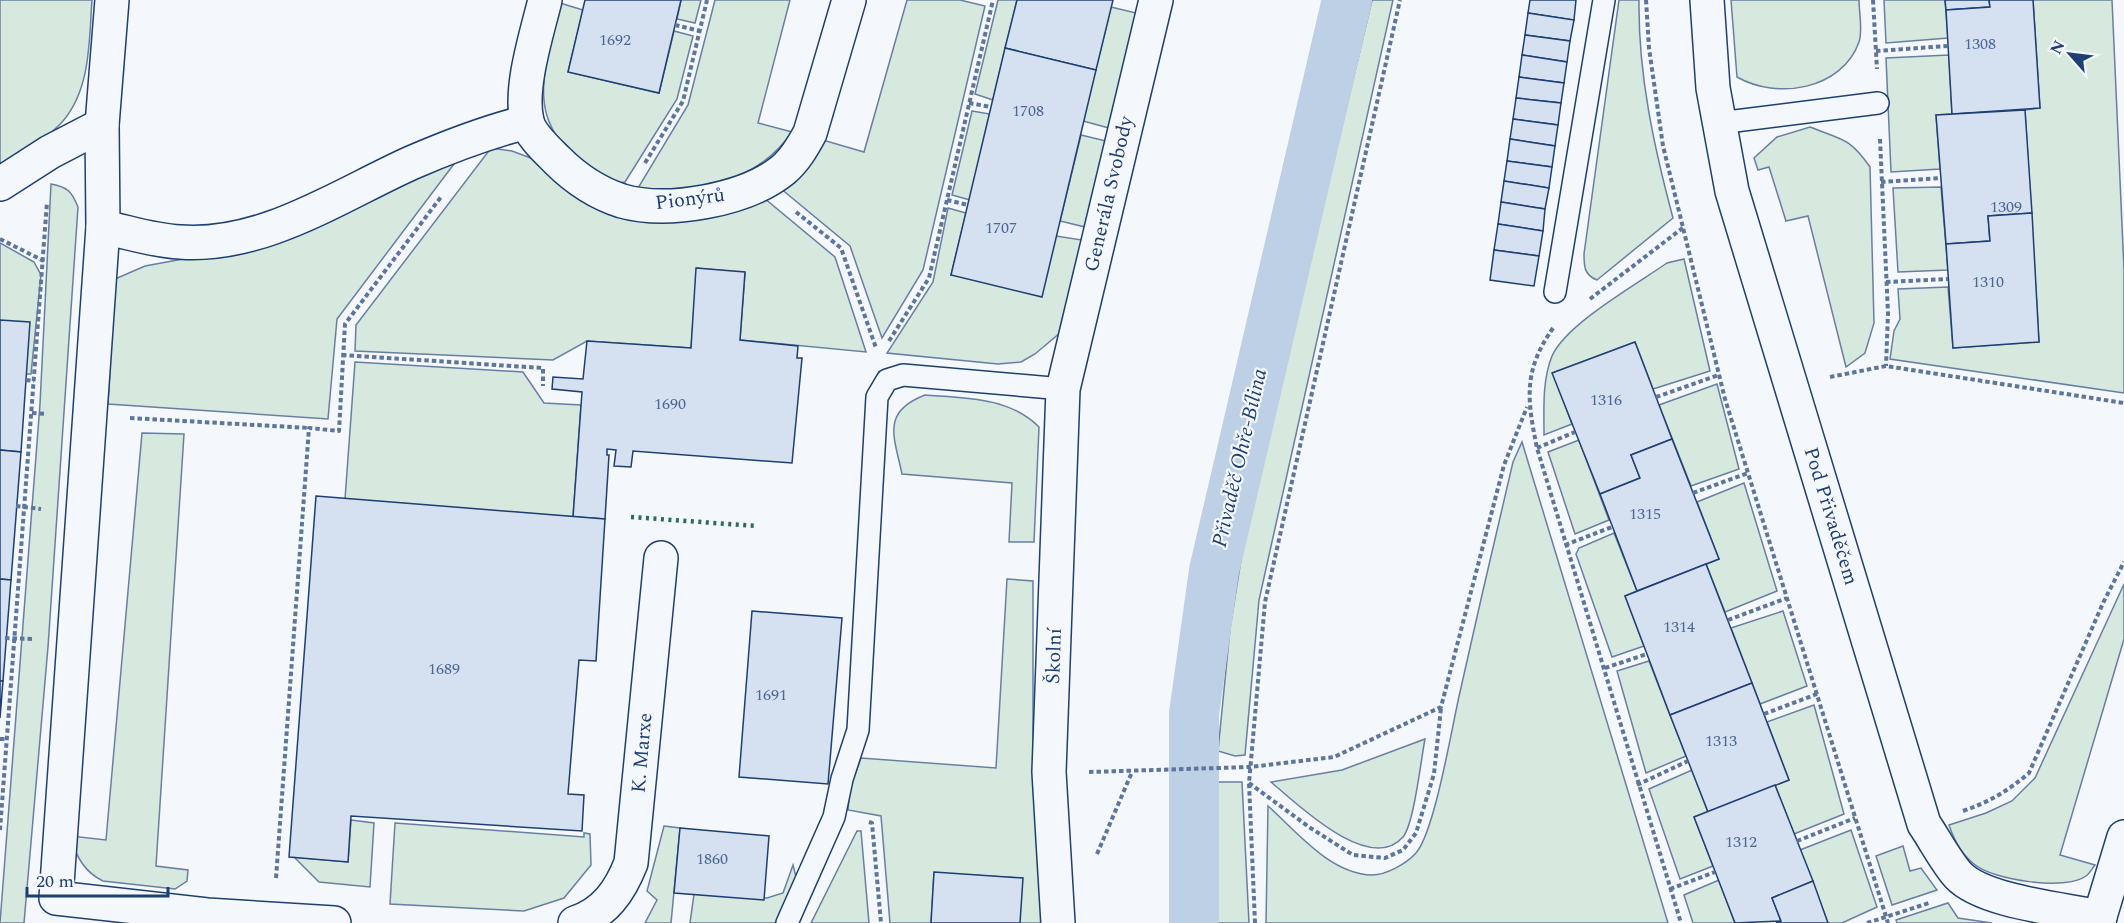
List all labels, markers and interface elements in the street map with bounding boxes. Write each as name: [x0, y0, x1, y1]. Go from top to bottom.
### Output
north arrow: [2040, 24, 2100, 84]
house number: 1692: [599, 28, 631, 52]
house number: 1308: [1964, 32, 1996, 56]
text: N: [2044, 36, 2071, 59]
house number: 1708: [1012, 99, 1044, 123]
street label: Generála Svobody: [1076, 112, 1142, 275]
street label: Pionýrů: [653, 180, 727, 218]
house number: 1309: [1990, 195, 2022, 219]
house number: 1707: [985, 216, 1017, 240]
house number: 1310: [1972, 270, 2004, 294]
water label: Přivaděč Ohře-Bílina: [1204, 365, 1276, 551]
house number: 1316: [1590, 388, 1622, 412]
house number: 1690: [654, 392, 686, 416]
street label: Pod Přivaděčem: [1796, 443, 1866, 589]
house number: 1315: [1629, 502, 1661, 526]
house number: 1314: [1663, 615, 1695, 639]
street label: Školní: [1038, 627, 1070, 684]
house number: 1689: [428, 657, 460, 681]
house number: 1691: [755, 683, 787, 707]
street label: K. Marxe: [624, 712, 660, 794]
house number: 1313: [1705, 729, 1737, 753]
house number: 1312: [1725, 830, 1757, 854]
house number: 1860: [696, 847, 728, 871]
scale bar: [27, 860, 168, 898]
text: 20 m: [36, 868, 74, 895]

